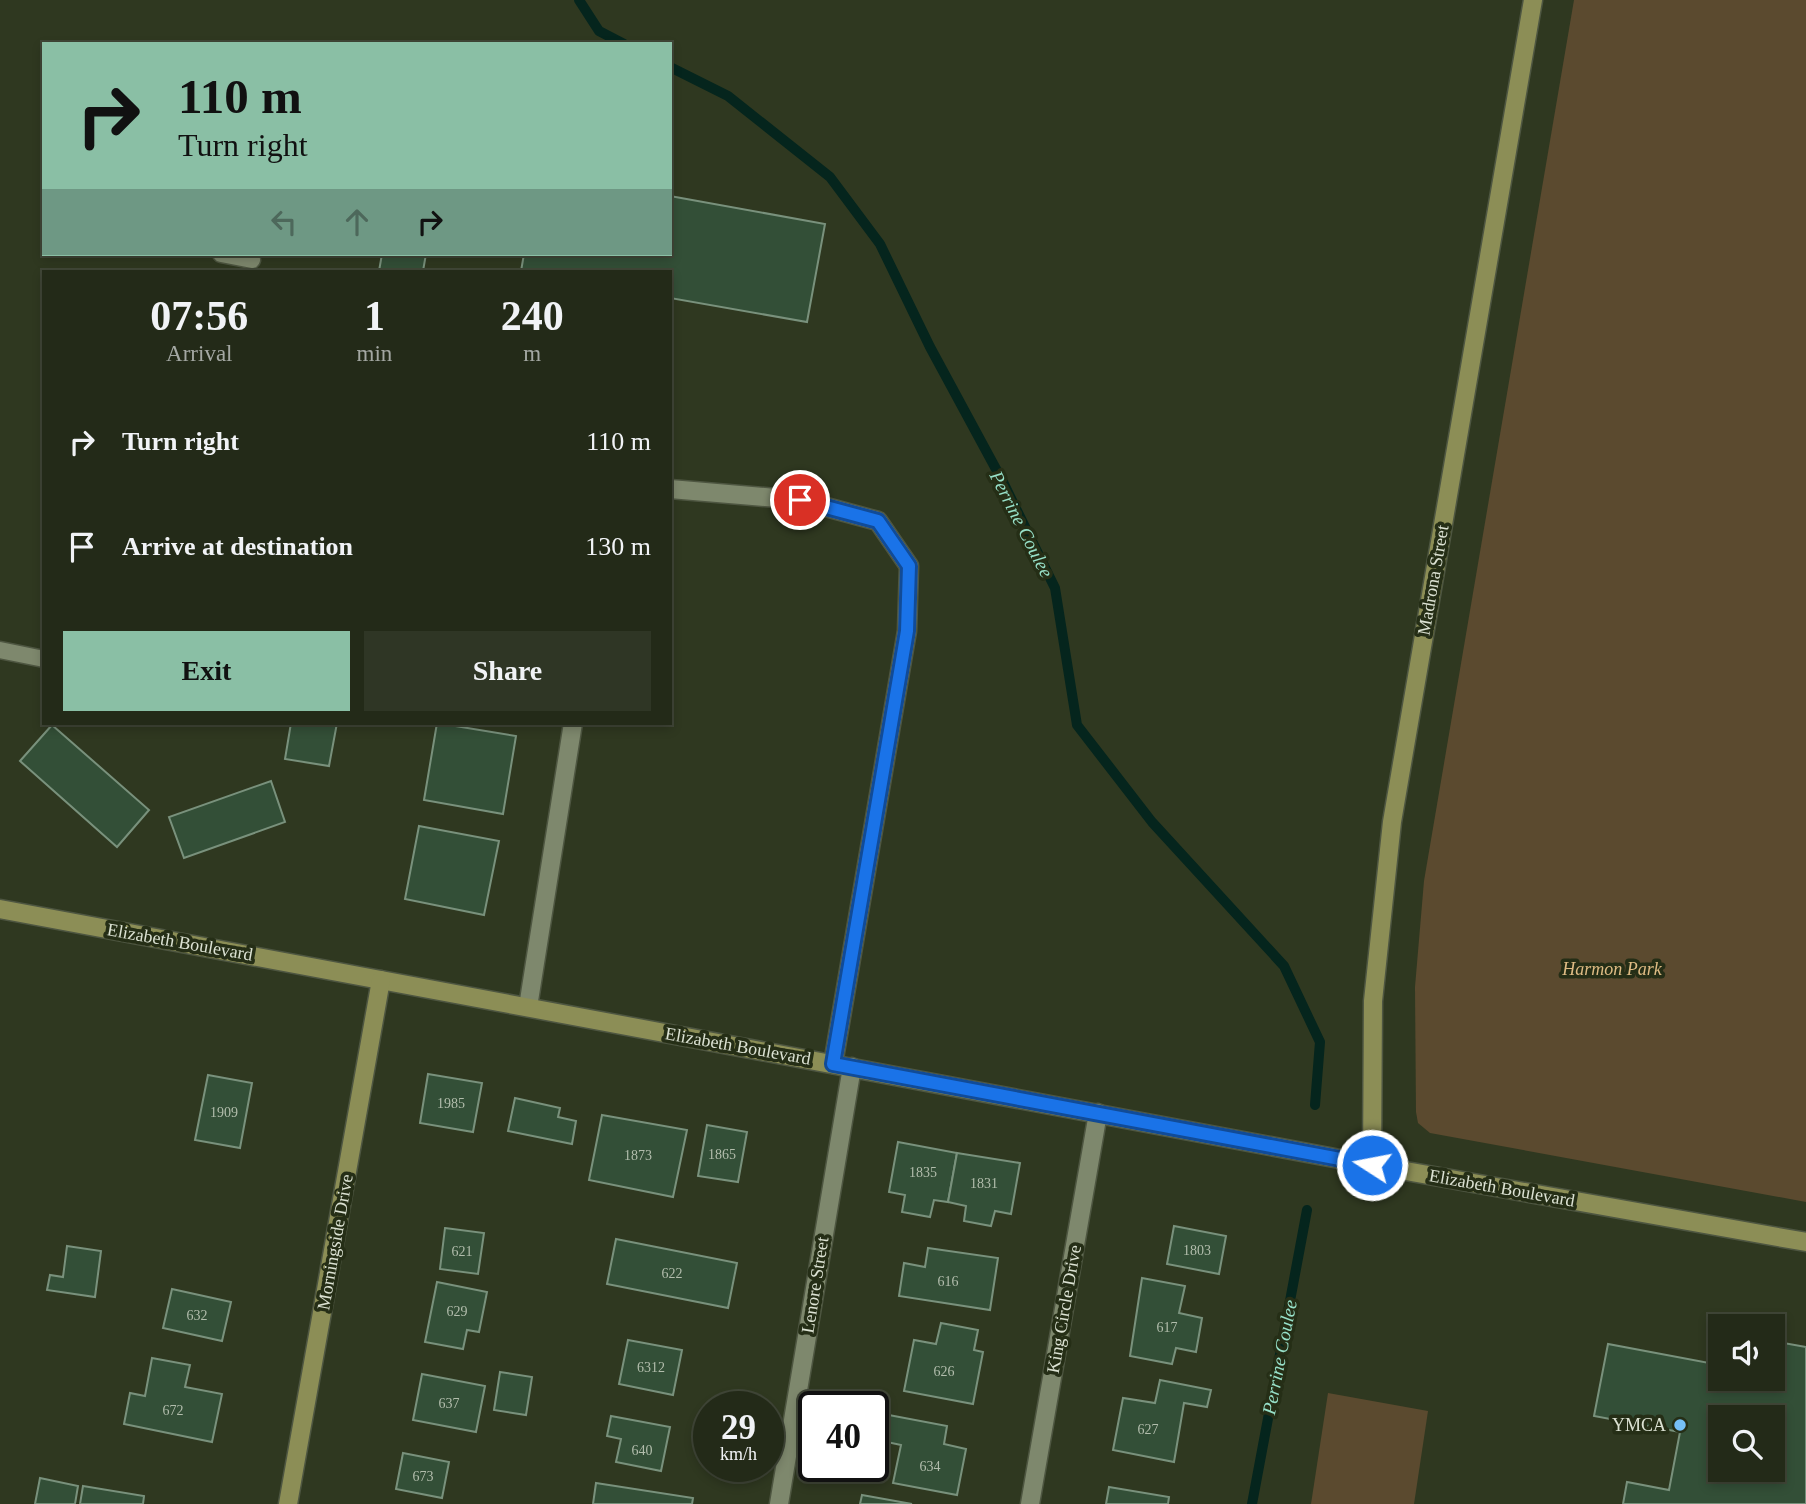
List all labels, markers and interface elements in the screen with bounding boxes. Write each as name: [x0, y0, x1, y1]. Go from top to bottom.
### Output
text: 110 m: [178, 69, 302, 124]
icon: right: [63, 70, 154, 161]
text: Turn right: [178, 127, 308, 163]
icon: left: [265, 203, 303, 241]
icon: ahead: [338, 203, 376, 241]
icon: right: [411, 203, 449, 241]
text: 07:56: [150, 293, 248, 339]
text: 1: [364, 293, 385, 339]
text: 240: [501, 293, 564, 339]
text: Arrival: [166, 341, 233, 366]
text: min: [357, 341, 392, 366]
text: m: [523, 341, 541, 366]
icon: right: [63, 423, 101, 461]
text: Turn right: [122, 427, 239, 456]
text: 110 m: [586, 427, 651, 456]
water label: Perrine Coulee: [985, 467, 1057, 581]
pin: [770, 470, 830, 530]
icon: arrive: [781, 481, 819, 519]
street label: Madrona Street: [1413, 523, 1453, 637]
icon: arrive: [63, 528, 101, 566]
text: Arrive at destination: [122, 532, 353, 561]
text: 130 m: [585, 532, 651, 561]
button: Exit: [63, 631, 350, 711]
button: Share: [364, 631, 651, 711]
street label: Elizabeth Boulevard: [106, 919, 254, 965]
park label: Harmon Park: [1561, 959, 1663, 979]
street label: Elizabeth Boulevard: [664, 1023, 812, 1069]
house number: 1985: [437, 1096, 465, 1111]
house number: 1909: [210, 1105, 238, 1120]
position arrow: [1335, 1128, 1409, 1202]
house number: 1865: [708, 1147, 736, 1162]
house number: 1873: [624, 1148, 652, 1163]
house number: 1835: [909, 1165, 937, 1180]
street label: Elizabeth Boulevard: [1428, 1165, 1576, 1211]
street label: Morningside Drive: [313, 1173, 357, 1311]
house number: 1831: [970, 1176, 998, 1191]
street label: Lenore Street: [798, 1235, 832, 1335]
street label: King Circle Drive: [1043, 1243, 1085, 1375]
house number: 1803: [1183, 1243, 1211, 1258]
house number: 621: [452, 1244, 473, 1259]
house number: 622: [662, 1266, 683, 1281]
house number: 616: [938, 1274, 959, 1289]
water label: Perrine Coulee: [1258, 1298, 1301, 1417]
house number: 629: [447, 1304, 468, 1319]
house number: 632: [187, 1308, 208, 1323]
map controls: [1708, 1314, 1785, 1482]
button: sound: [1708, 1314, 1785, 1391]
house number: 617: [1157, 1320, 1178, 1335]
house number: 6312: [637, 1360, 665, 1375]
house number: 626: [934, 1364, 955, 1379]
speed limit sign: 40: [798, 1391, 889, 1482]
house number: 637: [439, 1396, 460, 1411]
house number: 672: [163, 1403, 184, 1418]
button: search: [1708, 1405, 1785, 1482]
text: 29: [721, 1408, 756, 1447]
place label: YMCA: [1612, 1415, 1666, 1435]
marker: YMCA: [1672, 1417, 1688, 1433]
house number: 627: [1138, 1422, 1159, 1437]
house number: 640: [632, 1443, 653, 1458]
text: km/h: [720, 1444, 757, 1464]
house number: 634: [920, 1459, 941, 1474]
house number: 673: [413, 1469, 434, 1484]

